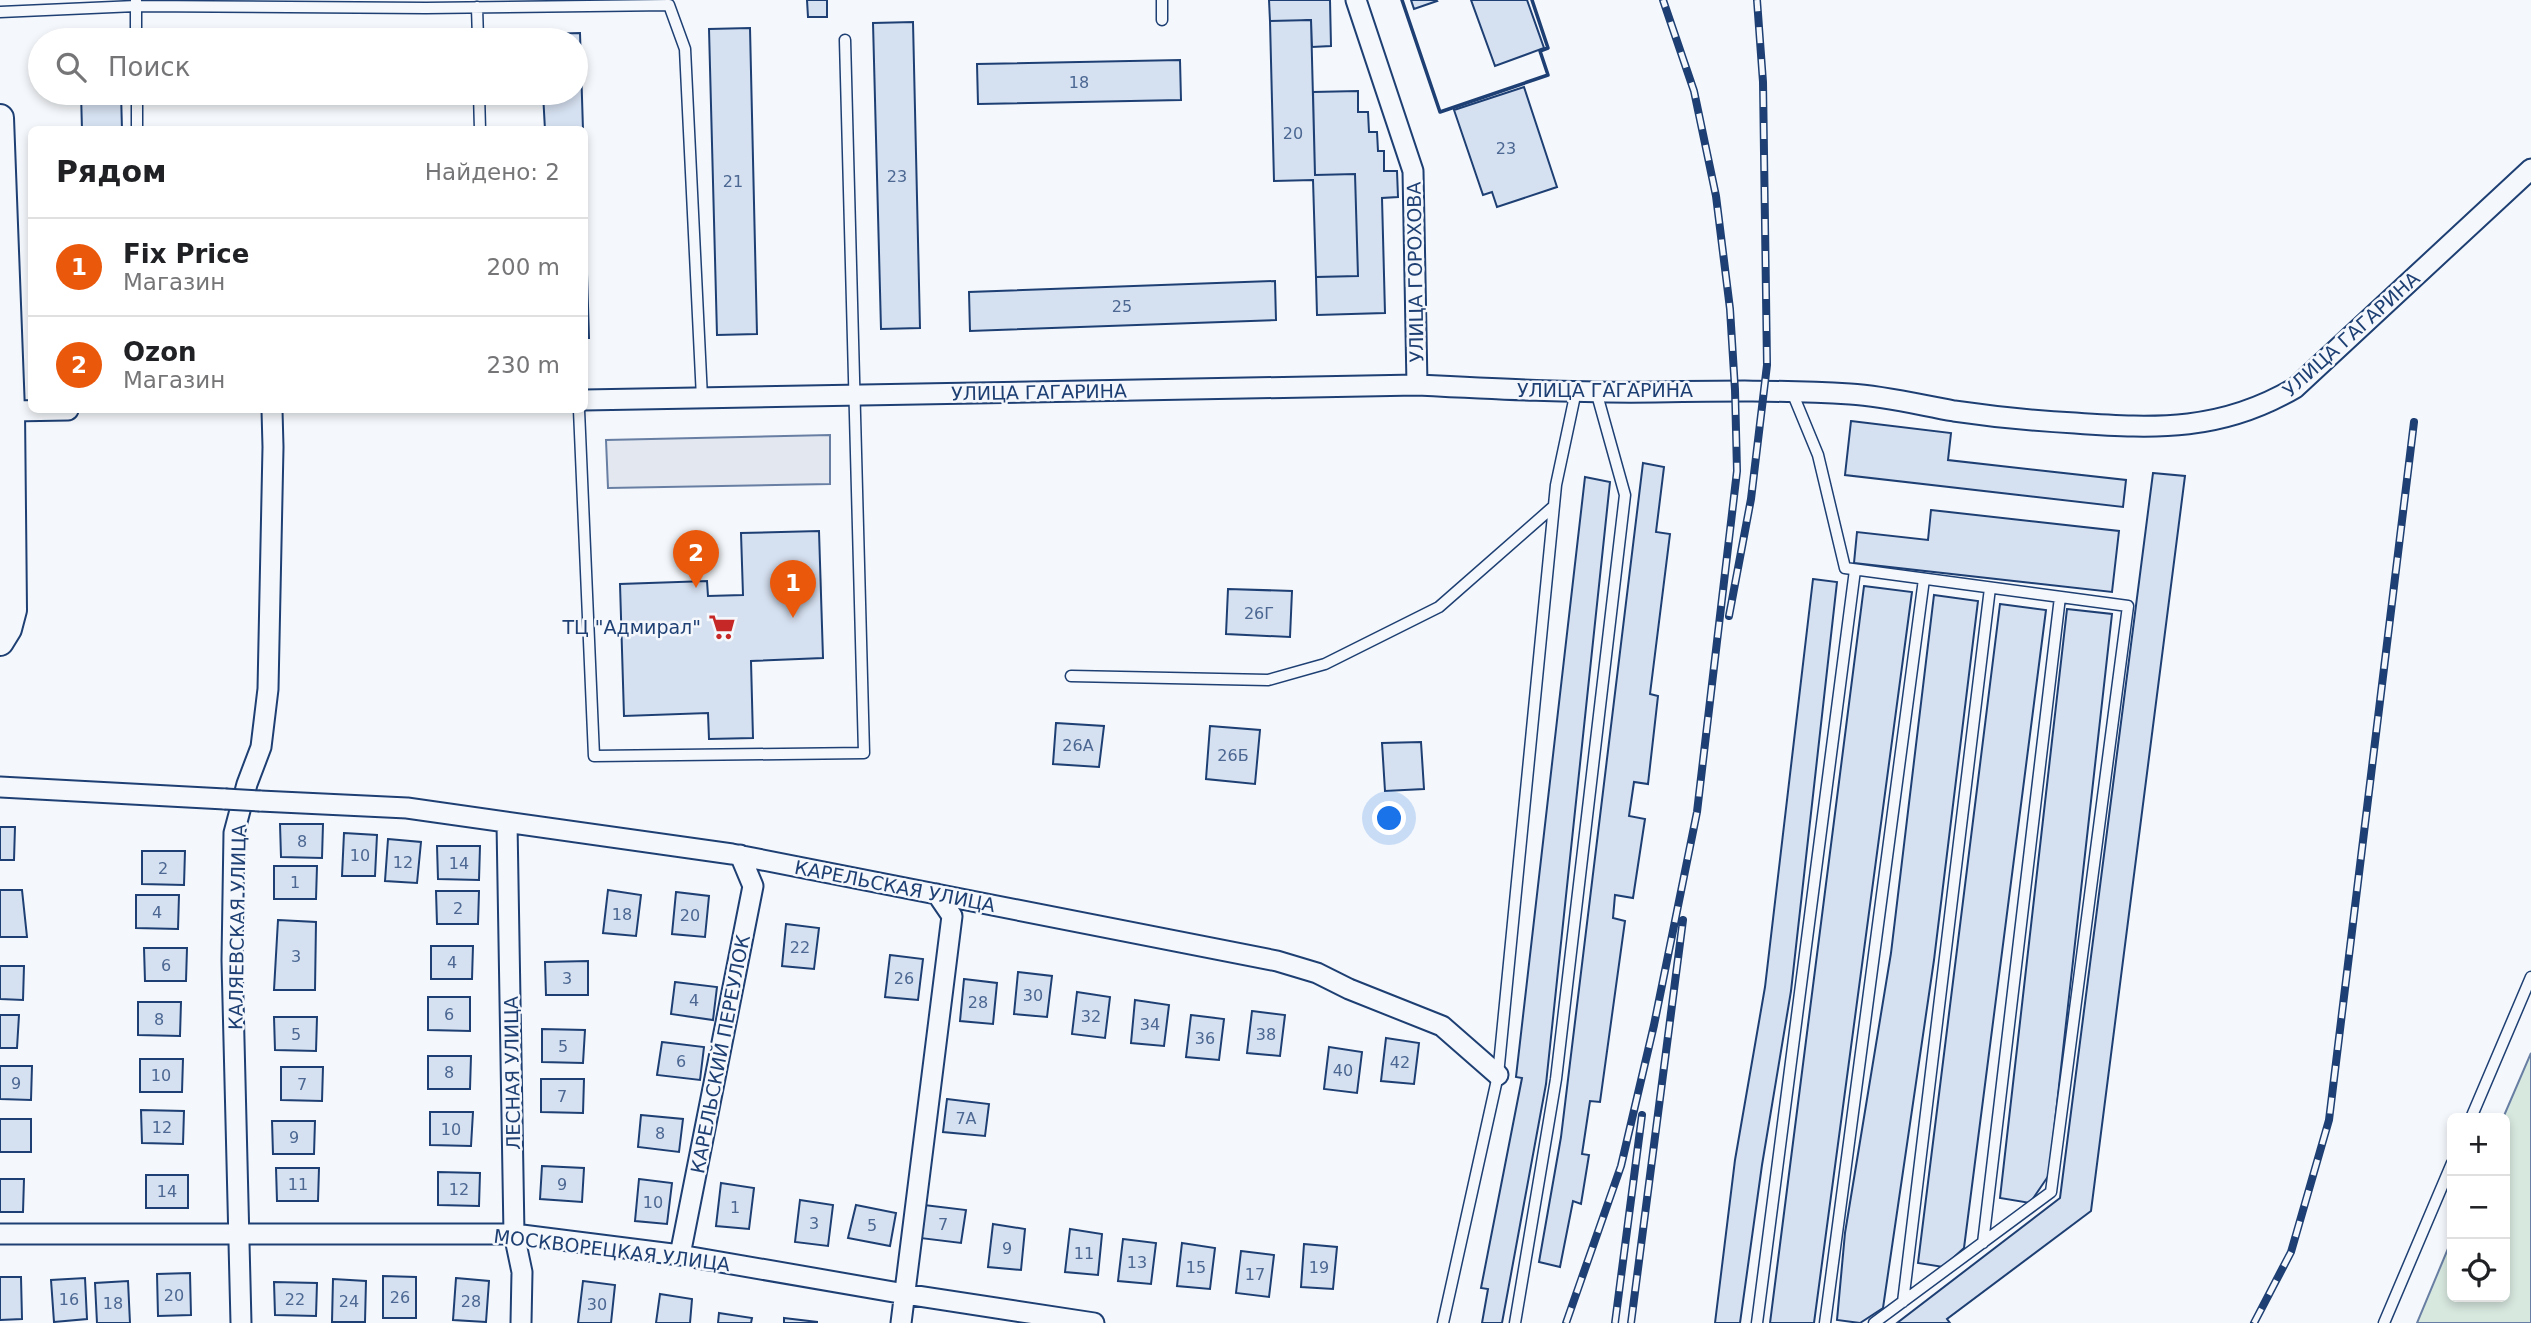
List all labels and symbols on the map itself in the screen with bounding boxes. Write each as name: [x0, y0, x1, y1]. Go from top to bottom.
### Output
house number: 18: [1069, 73, 1089, 92]
house number: 20: [1283, 124, 1303, 143]
house number: 23: [1496, 139, 1516, 158]
house number: 23: [887, 167, 907, 186]
house number: 21: [723, 172, 743, 191]
street label: УЛИЦА ГОРОХОВА: [1402, 181, 1428, 363]
street label: УЛИЦА ГАГАРИНА: [2278, 267, 2424, 401]
house number: 25: [1112, 297, 1132, 316]
street label: УЛИЦА ГАГАРИНА: [951, 379, 1127, 405]
street label: УЛИЦА ГАГАРИНА: [1517, 379, 1693, 401]
pin: 2: [673, 530, 719, 588]
pin: 1: [770, 560, 816, 618]
house number: 26Г: [1244, 604, 1274, 623]
supermarket icon: ТЦ "Адмирал": [707, 612, 737, 642]
place label: ТЦ "Адмирал": [561, 616, 701, 638]
house number: 26А: [1062, 736, 1094, 755]
house number: 26Б: [1217, 746, 1249, 765]
your location: [1372, 801, 1406, 835]
street label: КАЛЯЕВСКАЯ УЛИЦА: [224, 824, 250, 1030]
house number: 8: [297, 832, 307, 851]
house number: 10: [350, 846, 370, 865]
house number: 12: [393, 853, 413, 872]
house number: 14: [449, 854, 469, 873]
street label: КАРЕЛЬСКАЯ УЛИЦА: [793, 856, 997, 916]
house number: 2: [158, 859, 168, 878]
house number: 1: [290, 873, 300, 892]
house number: 2: [453, 899, 463, 918]
house number: 4: [152, 903, 162, 922]
house number: 18: [612, 905, 632, 924]
house number: 20: [680, 906, 700, 925]
street label: КАРЕЛЬСКИЙ ПЕРЕУЛОК: [686, 932, 754, 1175]
house number: 22: [790, 938, 810, 957]
house number: 3: [291, 947, 301, 966]
house number: 4: [447, 953, 457, 972]
house number: 6: [161, 956, 171, 975]
house number: 3: [562, 969, 572, 988]
house number: 26: [894, 969, 914, 988]
house number: 30: [1023, 986, 1043, 1005]
house number: 4: [689, 991, 699, 1010]
house number: 28: [968, 993, 988, 1012]
street label: ЛЕСНАЯ УЛИЦА: [500, 996, 524, 1150]
house number: 6: [444, 1005, 454, 1024]
house number: 32: [1081, 1007, 1101, 1026]
house number: 8: [154, 1010, 164, 1029]
house number: 34: [1140, 1015, 1160, 1034]
house number: 5: [291, 1025, 301, 1044]
house number: 38: [1256, 1025, 1276, 1044]
house number: 36: [1195, 1029, 1215, 1048]
house number: 5: [558, 1037, 568, 1056]
house number: 6: [676, 1052, 686, 1071]
house number: 42: [1390, 1053, 1410, 1072]
house number: 40: [1333, 1061, 1353, 1080]
house number: 8: [444, 1063, 454, 1082]
house number: 10: [151, 1066, 171, 1085]
house number: 9: [11, 1074, 21, 1093]
house number: 7: [297, 1075, 307, 1094]
house number: 7: [557, 1087, 567, 1106]
house number: 7А: [955, 1109, 977, 1128]
house number: 12: [152, 1118, 172, 1137]
house number: 10: [441, 1120, 461, 1139]
house number: 8: [655, 1124, 665, 1143]
house number: 9: [289, 1128, 299, 1147]
house number: 11: [288, 1175, 308, 1194]
house number: 9: [557, 1175, 567, 1194]
house number: 12: [449, 1180, 469, 1199]
house number: 14: [157, 1182, 177, 1201]
house number: 10: [643, 1193, 663, 1212]
house number: 1: [730, 1198, 740, 1217]
house number: 3: [809, 1214, 819, 1233]
house number: 7: [938, 1215, 948, 1234]
house number: 5: [867, 1216, 877, 1235]
street label: МОСКВОРЕЦКАЯ УЛИЦА: [493, 1225, 731, 1275]
house number: 9: [1002, 1239, 1012, 1258]
house number: 11: [1074, 1244, 1094, 1263]
house number: 13: [1127, 1253, 1147, 1272]
house number: 15: [1186, 1258, 1206, 1277]
house number: 19: [1309, 1258, 1329, 1277]
house number: 17: [1245, 1265, 1265, 1284]
house number: 20: [164, 1286, 184, 1305]
house number: 26: [390, 1288, 410, 1307]
house number: 16: [59, 1290, 79, 1309]
house number: 22: [285, 1290, 305, 1309]
house number: 24: [339, 1292, 359, 1311]
house number: 28: [461, 1292, 481, 1311]
house number: 18: [103, 1294, 123, 1313]
house number: 30: [587, 1295, 607, 1314]

